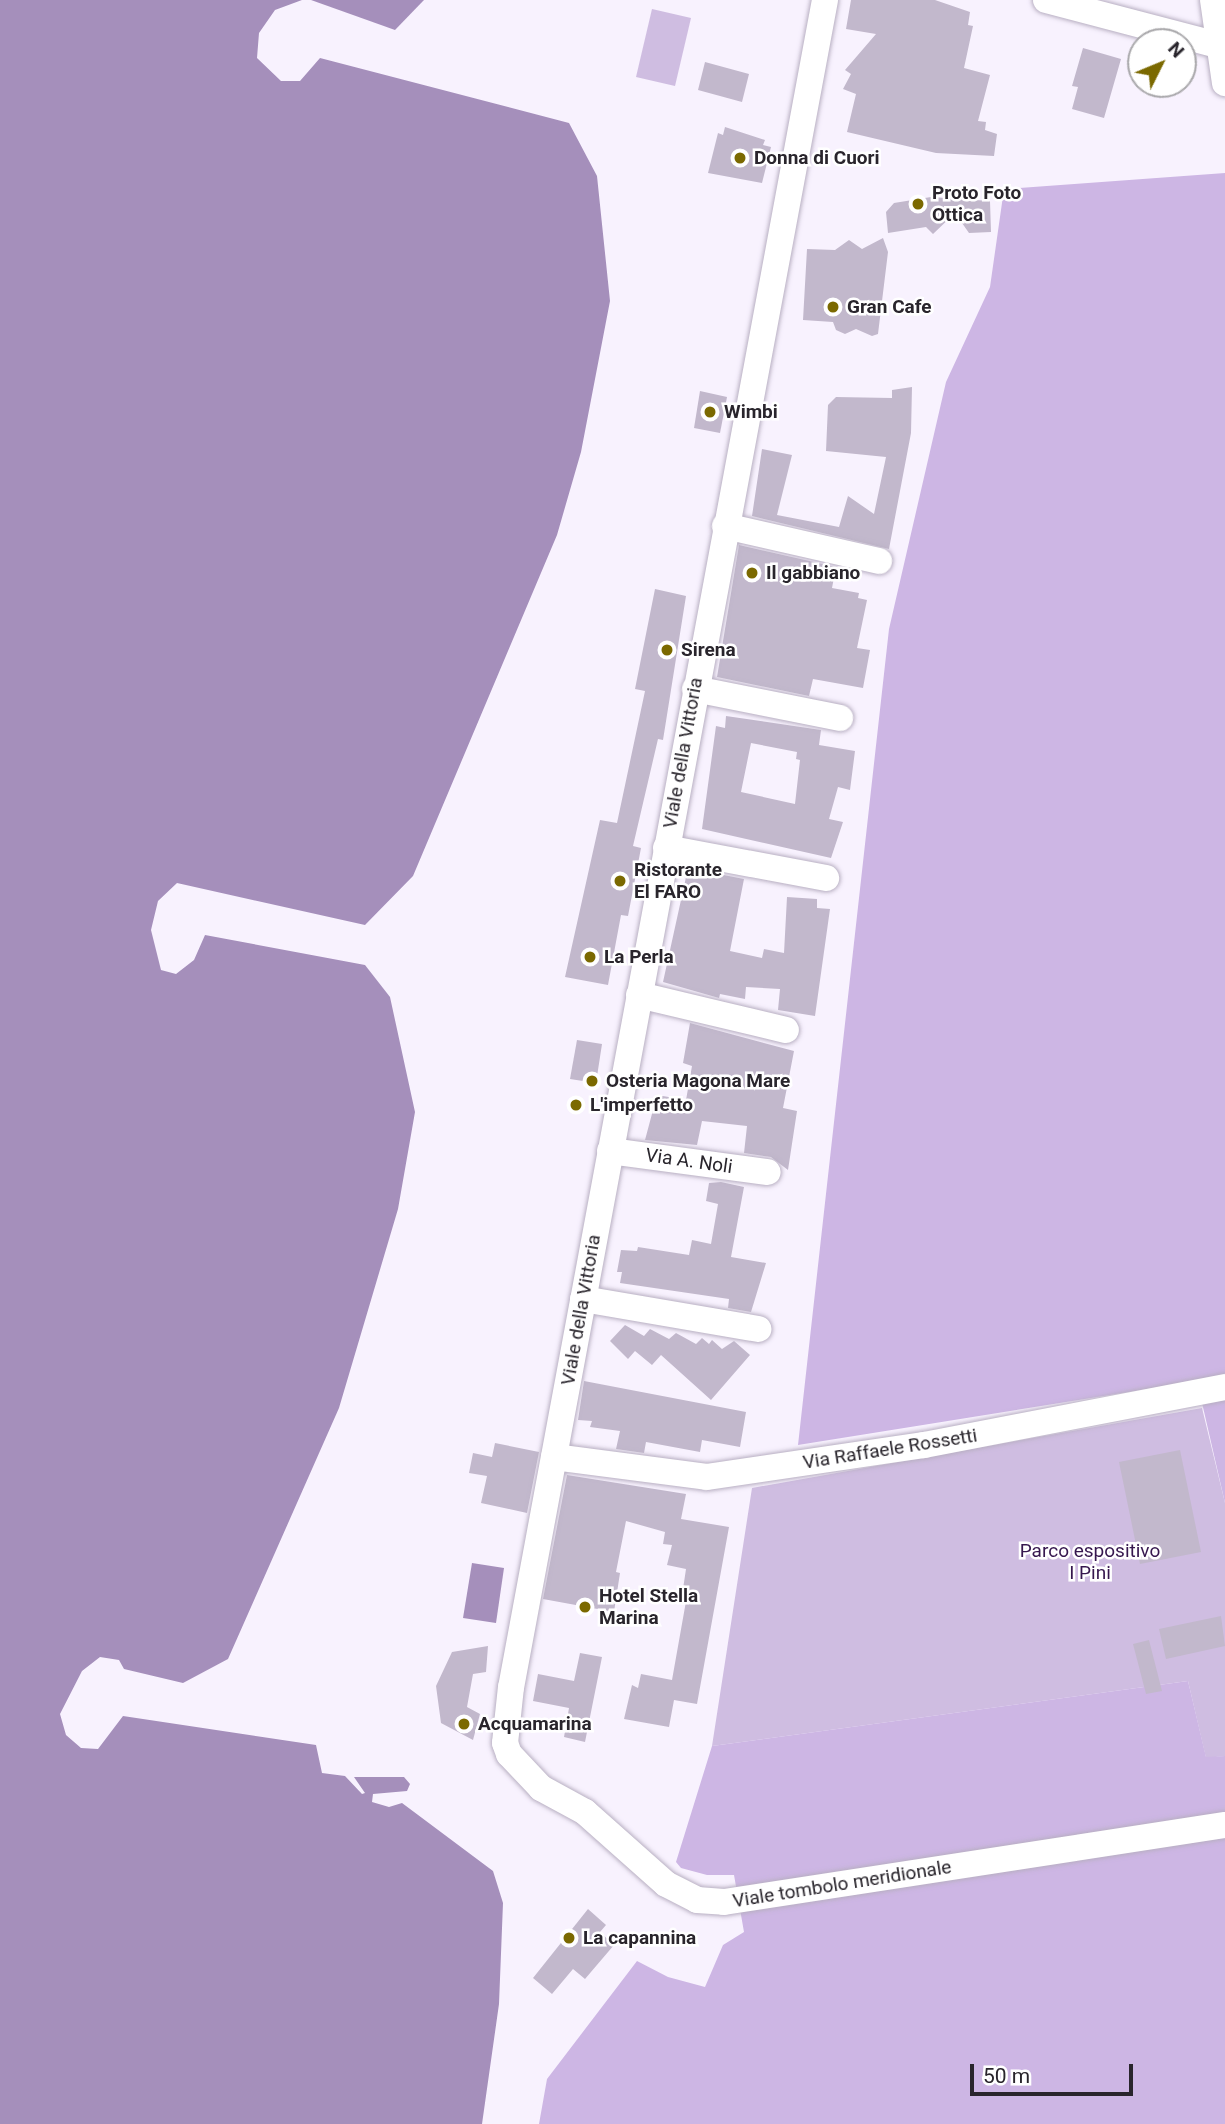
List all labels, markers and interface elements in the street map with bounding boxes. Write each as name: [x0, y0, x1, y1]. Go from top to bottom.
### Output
north arrow: [1127, 28, 1197, 98]
text: N: [1163, 37, 1189, 62]
place label: Donna di Cuori: [754, 147, 879, 169]
marker: Donna di Cuori: [732, 150, 748, 166]
place label: Proto Foto Ottica: [932, 182, 1021, 226]
marker: Proto Foto Ottica: [910, 196, 926, 212]
place label: Gran Cafe: [847, 296, 932, 318]
marker: Gran Cafe: [825, 299, 841, 315]
place label: Wimbi: [724, 401, 778, 423]
marker: Wimbi: [702, 404, 718, 420]
place label: Il gabbiano: [766, 562, 860, 584]
marker: Il gabbiano: [744, 565, 760, 581]
place label: Sirena: [681, 639, 736, 661]
marker: Sirena: [659, 642, 675, 658]
street label: Viale della Vittoria: [659, 676, 707, 830]
place label: Ristorante El FARO: [634, 859, 722, 903]
marker: Ristorante El FARO: [612, 873, 628, 889]
place label: La Perla: [604, 946, 674, 968]
marker: La Perla: [582, 949, 598, 965]
place label: Osteria Magona Mare: [606, 1070, 790, 1092]
marker: Osteria Magona Mare: [584, 1073, 600, 1089]
place label: L'imperfetto: [590, 1094, 693, 1116]
marker: L'imperfetto: [568, 1097, 584, 1113]
street label: Via A. Noli: [644, 1144, 734, 1178]
street label: Viale della Vittoria: [557, 1233, 605, 1387]
street label: Via Raffaele Rossetti: [801, 1424, 979, 1474]
park label: Parco espositivo I Pini: [1020, 1540, 1160, 1584]
place label: Hotel Stella Marina: [599, 1585, 698, 1629]
marker: Hotel Stella Marina: [577, 1599, 593, 1615]
place label: Acquamarina: [478, 1713, 592, 1735]
marker: Acquamarina: [456, 1716, 472, 1732]
street label: Viale tombolo meridionale: [731, 1855, 953, 1913]
place label: La capannina: [583, 1927, 696, 1949]
marker: La capannina: [561, 1930, 577, 1946]
scale bar: [973, 2050, 1136, 2094]
text: 50 m: [983, 2064, 1030, 2088]

